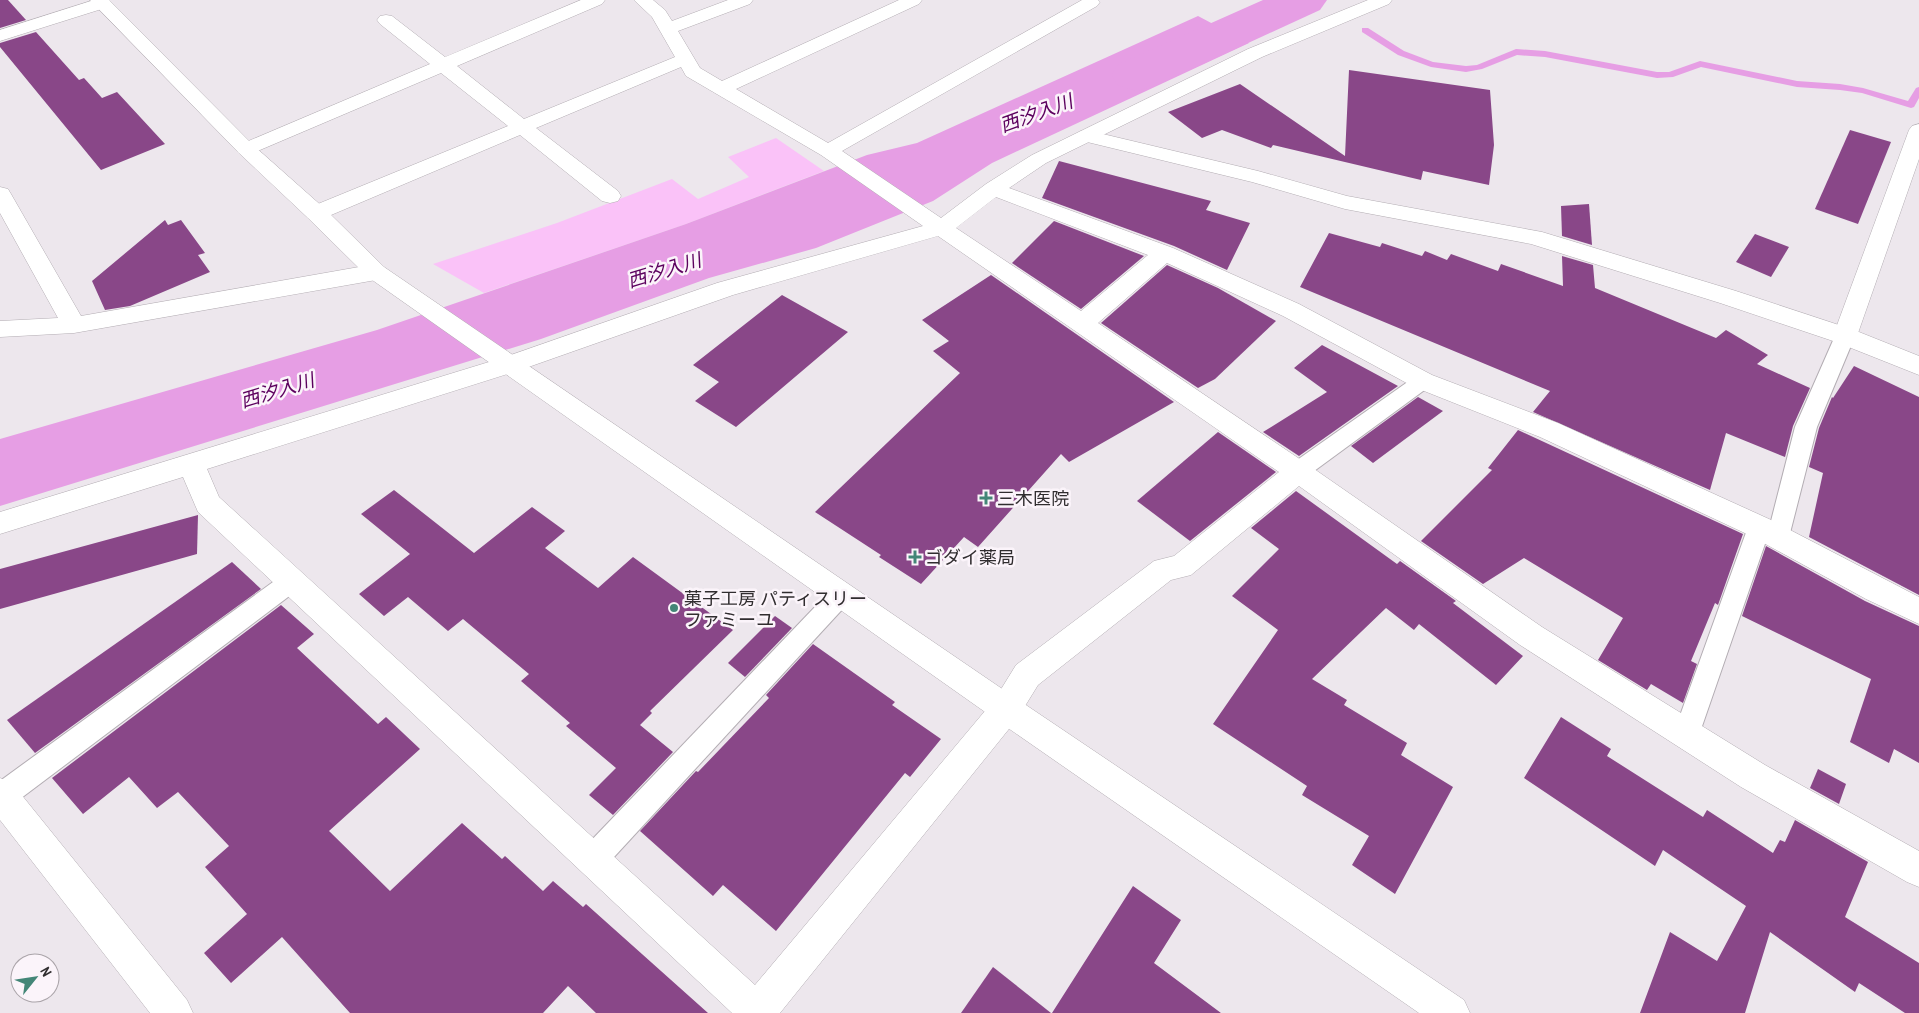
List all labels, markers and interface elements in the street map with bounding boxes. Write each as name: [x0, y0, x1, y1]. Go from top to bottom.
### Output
water label: 西汐入川: [996, 87, 1078, 138]
water label: 西汐入川: [624, 246, 706, 294]
water label: 西汐入川: [237, 366, 319, 414]
place label: 三木医院: [997, 486, 1069, 511]
marker: 三木医院: [979, 491, 993, 505]
place label: ゴダイ薬局: [925, 545, 1015, 570]
marker: ゴダイ薬局: [909, 551, 921, 563]
place label: 菓子工房 パティスリー ファミーユ: [684, 586, 867, 632]
marker: 菓子工房 パティスリー ファミーユ: [668, 602, 680, 614]
north arrow: [10, 953, 60, 1003]
text: N: [36, 963, 56, 980]

